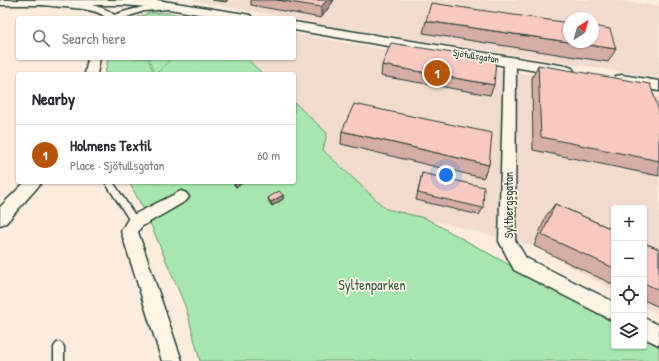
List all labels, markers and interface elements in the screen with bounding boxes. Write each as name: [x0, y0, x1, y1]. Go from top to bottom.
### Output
north arrow: [563, 12, 599, 48]
search box: [16, 16, 296, 60]
icon: search: [30, 27, 52, 49]
text: Search here: [62, 28, 126, 49]
street label: Sjötullsgatan: [452, 46, 501, 66]
pin: 1: [424, 58, 450, 88]
text: Nearby: [32, 87, 75, 110]
text: Holmens Textil: [70, 135, 151, 156]
text: 1: [43, 146, 47, 164]
text: 60 m: [257, 146, 280, 164]
text: Place · Sjötullsgatan: [70, 156, 164, 174]
your location: [436, 165, 456, 185]
street label: Syltbergsgatan: [500, 172, 517, 238]
map controls: [611, 205, 647, 349]
button: +: [611, 205, 647, 241]
button: −: [611, 241, 647, 277]
park label: Syltenparken: [338, 275, 406, 295]
button: locate: [611, 277, 647, 313]
button: layers: [611, 313, 647, 349]

